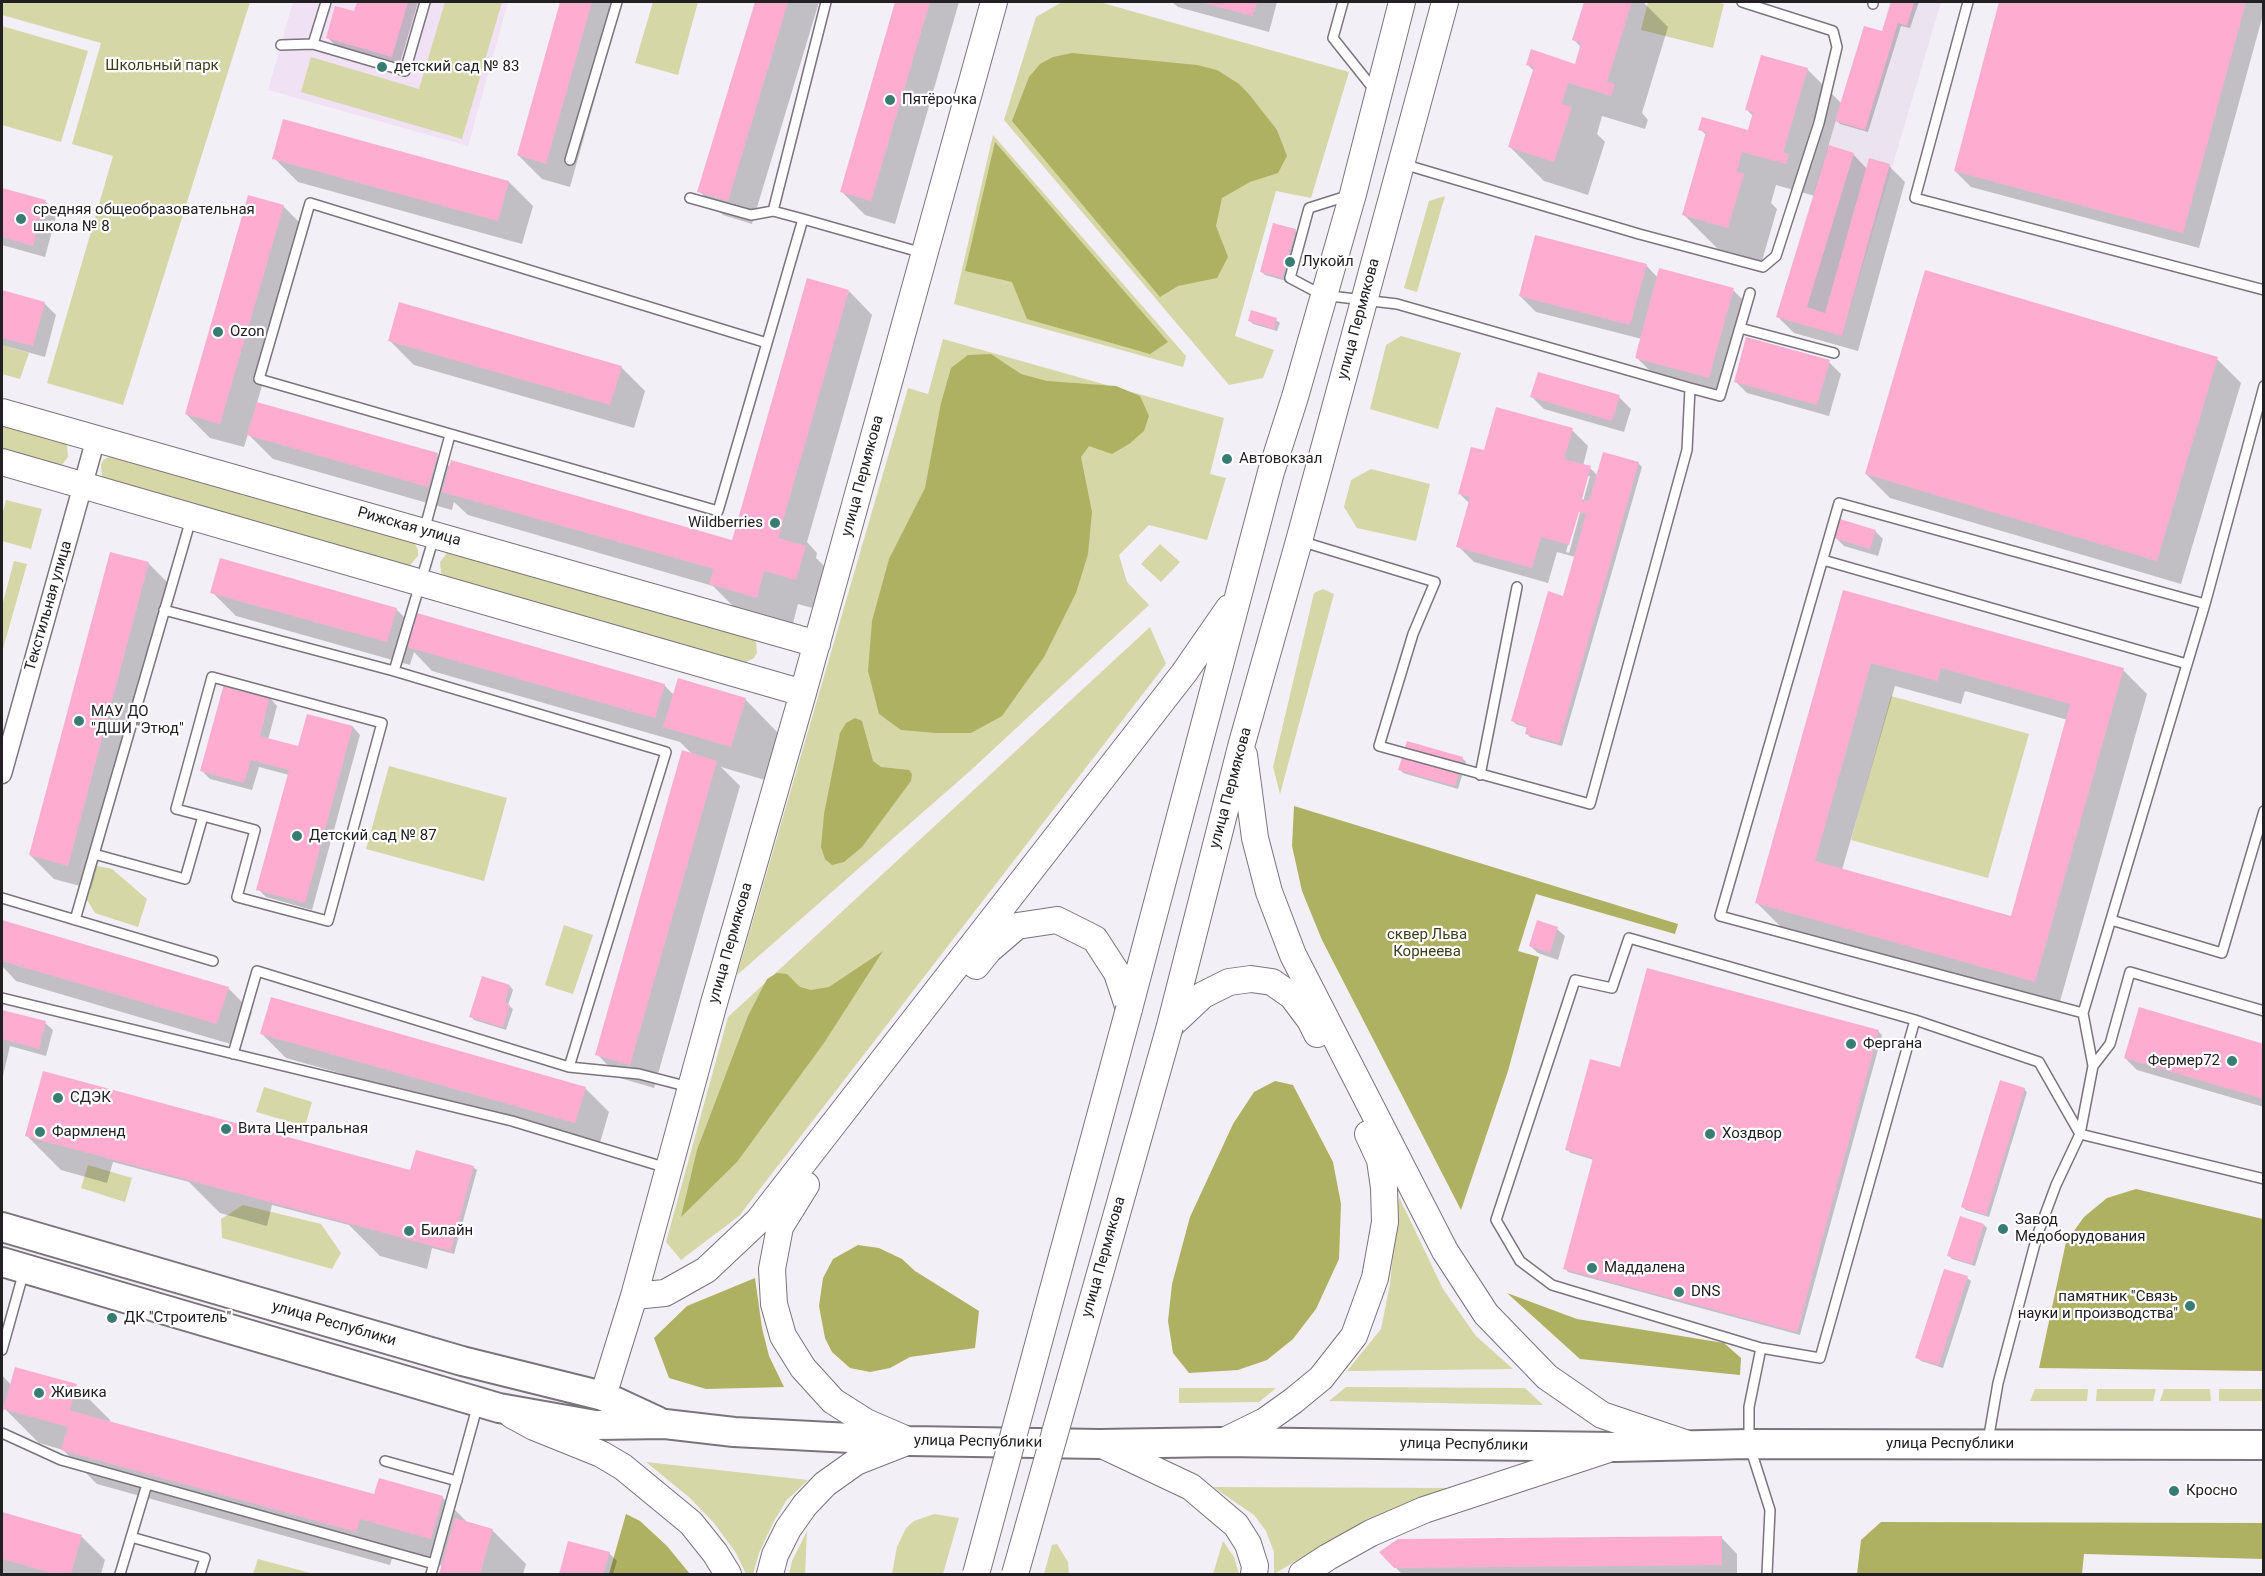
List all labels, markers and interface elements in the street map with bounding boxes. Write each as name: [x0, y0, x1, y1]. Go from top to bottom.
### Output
park label: Школьный парк: [105, 57, 219, 75]
place label: детский сад № 83: [394, 58, 519, 76]
marker: детский сад № 83: [375, 60, 389, 74]
place label: Пятёрочка: [902, 91, 977, 109]
marker: Пятёрочка: [883, 93, 897, 107]
place label: средняя общеобразовательная школа № 8: [33, 201, 255, 236]
marker: средняя общеобразовательная школа № 8: [14, 212, 28, 226]
place label: Лукойл: [1302, 253, 1354, 271]
marker: Лукойл: [1283, 255, 1297, 269]
street label: улица Пермякова: [1334, 257, 1384, 381]
place label: Ozon: [230, 323, 264, 341]
marker: Ozon: [211, 325, 225, 339]
street label: улица Пермякова: [838, 414, 888, 538]
place label: Автовокзал: [1239, 450, 1322, 468]
marker: Автовокзал: [1220, 452, 1234, 466]
street label: Рижская улица: [355, 504, 463, 550]
place label: Wildberries: [688, 514, 763, 532]
marker: Wildberries: [768, 516, 782, 530]
street label: Текстильная улица: [22, 539, 76, 673]
place label: МАУ ДО "ДШИ "Этюд": [91, 703, 184, 738]
marker: МАУ ДО "ДШИ "Этюд": [72, 714, 86, 728]
street label: улица Пермякова: [1206, 726, 1256, 850]
place label: Детский сад № 87: [309, 827, 437, 845]
marker: Детский сад № 87: [290, 829, 304, 843]
street label: улица Пермякова: [705, 881, 757, 1005]
park label: сквер Льва Корнеева: [1387, 926, 1467, 961]
place label: Фергана: [1863, 1035, 1922, 1053]
marker: Фергана: [1844, 1037, 1858, 1051]
place label: Фермер72: [2148, 1052, 2220, 1070]
marker: Фермер72: [2225, 1054, 2239, 1068]
place label: СДЭК: [70, 1089, 111, 1107]
marker: СДЭК: [51, 1091, 65, 1105]
place label: Вита Центральная: [238, 1120, 368, 1138]
marker: Вита Центральная: [219, 1122, 233, 1136]
place label: Фармленд: [52, 1123, 126, 1141]
marker: Фармленд: [33, 1125, 47, 1139]
place label: Хоздвор: [1722, 1125, 1782, 1143]
marker: Хоздвор: [1703, 1127, 1717, 1141]
street label: улица Пермякова: [1078, 1195, 1130, 1319]
place label: Завод Медоборудования: [2015, 1211, 2145, 1246]
place label: Билайн: [421, 1222, 473, 1240]
marker: Завод Медоборудования: [1996, 1222, 2010, 1236]
marker: Билайн: [402, 1224, 416, 1238]
place label: Маддалена: [1604, 1259, 1685, 1277]
marker: Маддалена: [1585, 1261, 1599, 1275]
place label: DNS: [1691, 1283, 1720, 1301]
marker: DNS: [1672, 1285, 1686, 1299]
place label: памятник "Связь науки и производства": [2018, 1288, 2178, 1323]
street label: улица Республики: [270, 1298, 398, 1350]
marker: памятник "Связь науки и производства": [2183, 1299, 2197, 1313]
place label: ДК "Строитель": [124, 1309, 231, 1327]
marker: ДК "Строитель": [105, 1311, 119, 1325]
place label: Живика: [51, 1384, 107, 1402]
marker: Живика: [32, 1386, 46, 1400]
street label: улица Республики: [914, 1432, 1042, 1452]
street label: улица Республики: [1400, 1435, 1528, 1455]
street label: улица Республики: [1886, 1435, 2014, 1453]
place label: Кросно: [2186, 1482, 2238, 1500]
marker: Кросно: [2167, 1484, 2181, 1498]

